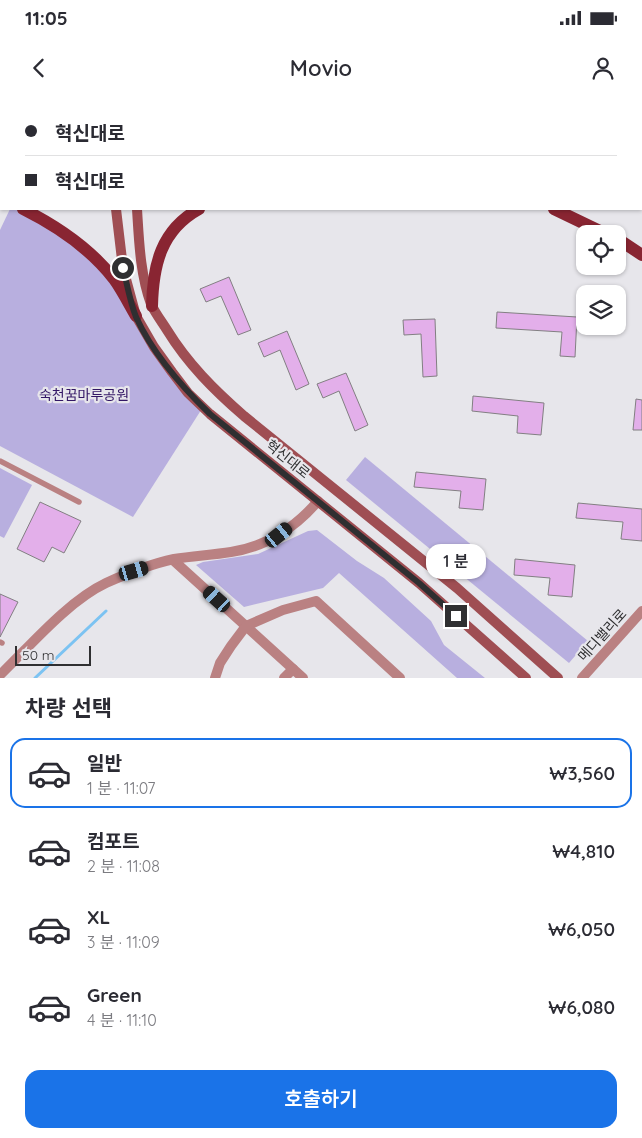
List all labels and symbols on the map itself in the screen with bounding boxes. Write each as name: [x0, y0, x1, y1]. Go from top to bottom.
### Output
route start: [112, 257, 134, 279]
park label: 숙천꿈마루공원: [39, 386, 129, 404]
street label: 혁신대로: [262, 436, 314, 482]
car: [262, 520, 295, 550]
callout: 1 분: [426, 544, 486, 578]
car: [117, 560, 150, 582]
car: [200, 583, 233, 615]
route end: [445, 605, 467, 627]
street label: 메디밸리로: [574, 605, 630, 665]
scale bar: [15, 643, 91, 666]

